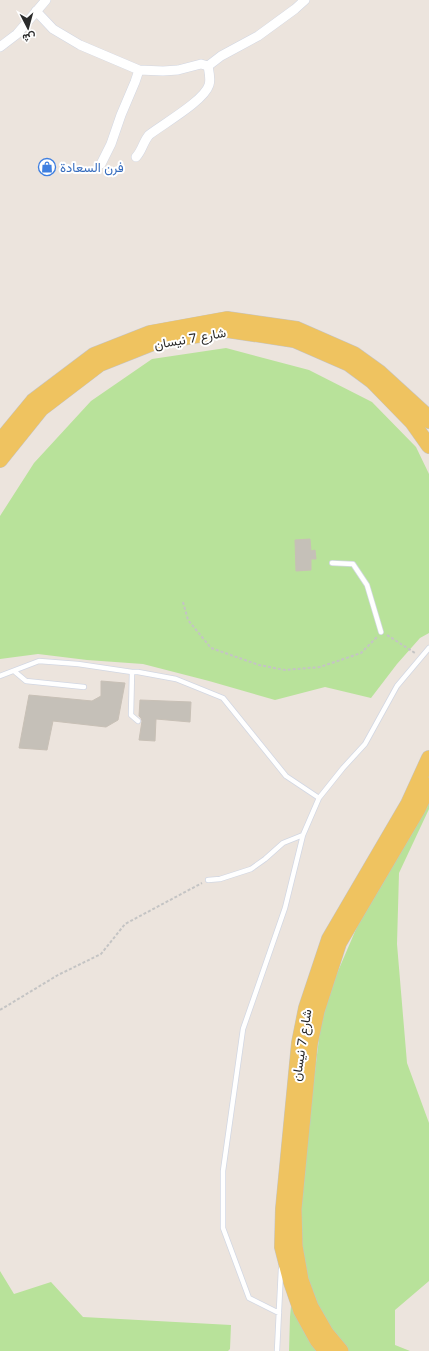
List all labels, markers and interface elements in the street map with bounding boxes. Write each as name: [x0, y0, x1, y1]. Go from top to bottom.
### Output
north arrow: [8, 8, 48, 48]
text: ش: [22, 30, 36, 45]
shop icon: فرن السعادة: [37, 157, 57, 177]
place label: فرن السعادة: [60, 160, 124, 176]
street label: شارع 7 نيسان: [153, 325, 228, 354]
street label: شارع 7 نيسان: [288, 1008, 317, 1082]

